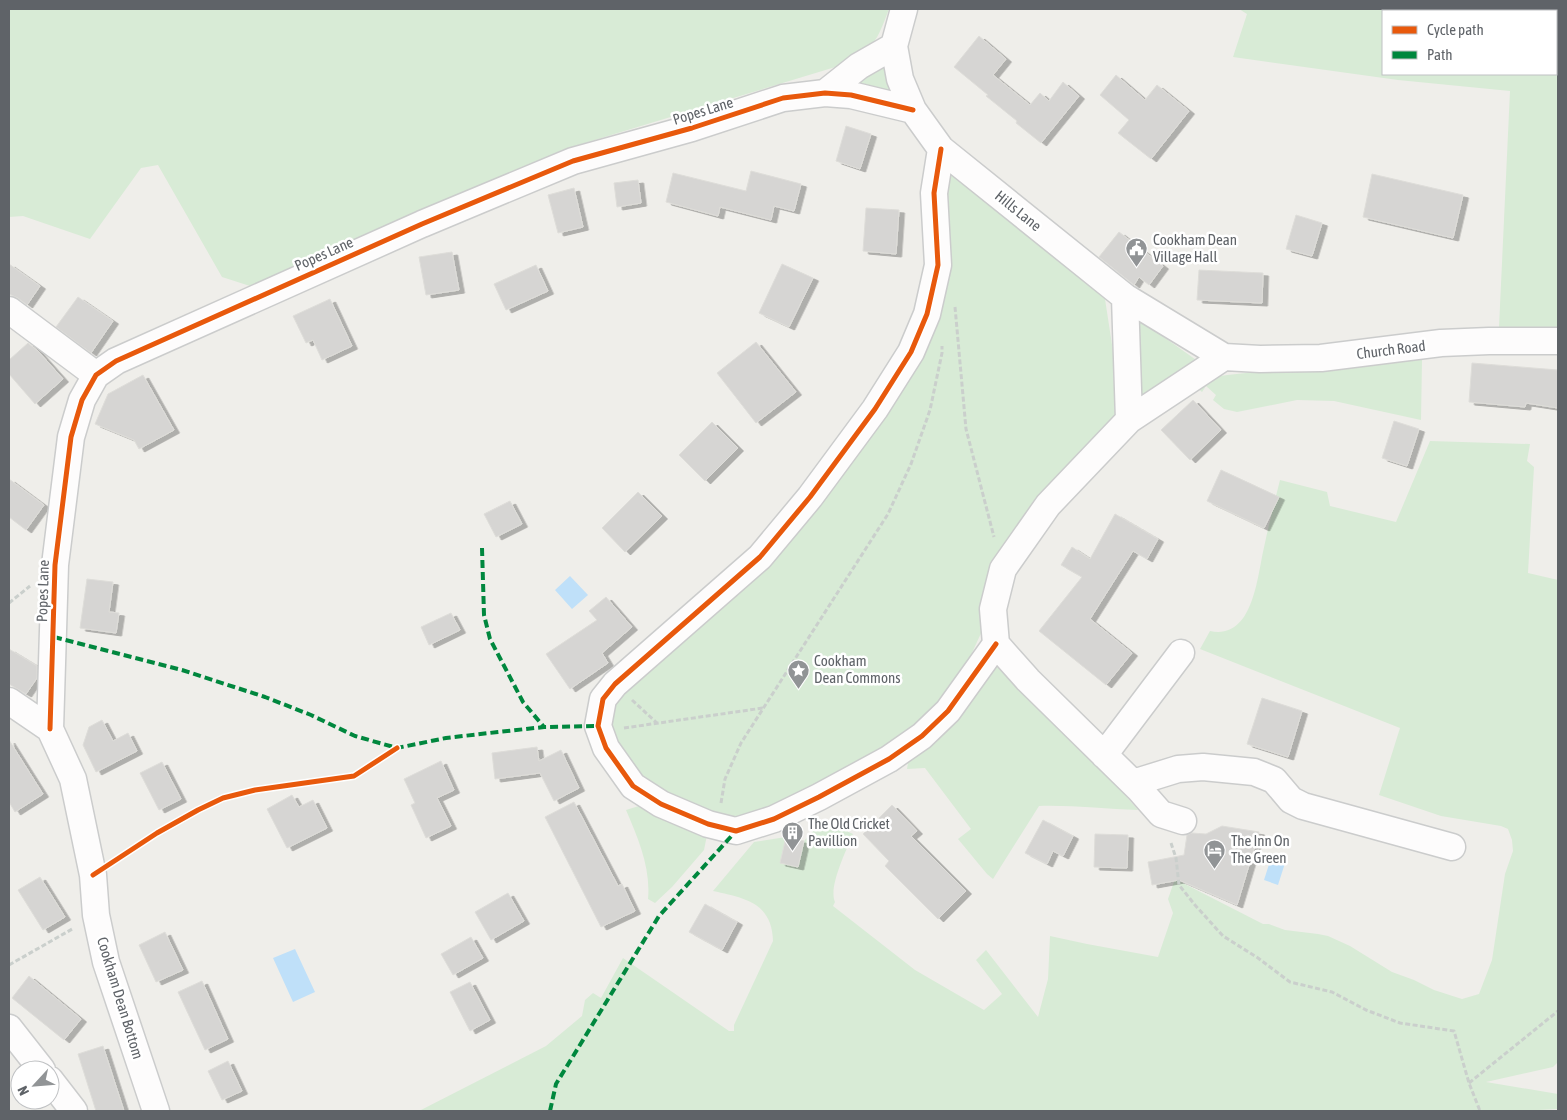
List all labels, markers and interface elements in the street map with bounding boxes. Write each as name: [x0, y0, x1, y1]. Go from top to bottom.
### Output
legend: [1382, 10, 1557, 75]
text: Cycle path: [1427, 21, 1484, 38]
text: Path: [1427, 46, 1453, 63]
street label: Popes Lane: [671, 93, 735, 128]
street label: Hills Lane: [992, 187, 1045, 234]
place label: Cookham Dean Village Hall: [1153, 231, 1237, 265]
street label: Popes Lane: [292, 233, 356, 274]
public building icon: Cookham Dean Village Hall: [1125, 237, 1149, 268]
street label: Church Road: [1356, 337, 1426, 362]
street label: Popes Lane: [33, 559, 52, 622]
place label: Cookham Dean Commons: [814, 652, 901, 686]
place icon: Cookham Dean Commons: [786, 658, 810, 689]
place label: The Old Cricket Pavillion: [808, 815, 890, 849]
building icon: The Old Cricket Pavillion: [780, 821, 804, 852]
place label: The Inn On The Green: [1231, 832, 1290, 866]
hotel icon: The Inn On The Green: [1203, 838, 1227, 869]
street label: Cookham Dean Bottom: [94, 935, 147, 1061]
north arrow: [10, 1060, 60, 1110]
text: N: [14, 1083, 32, 1098]

